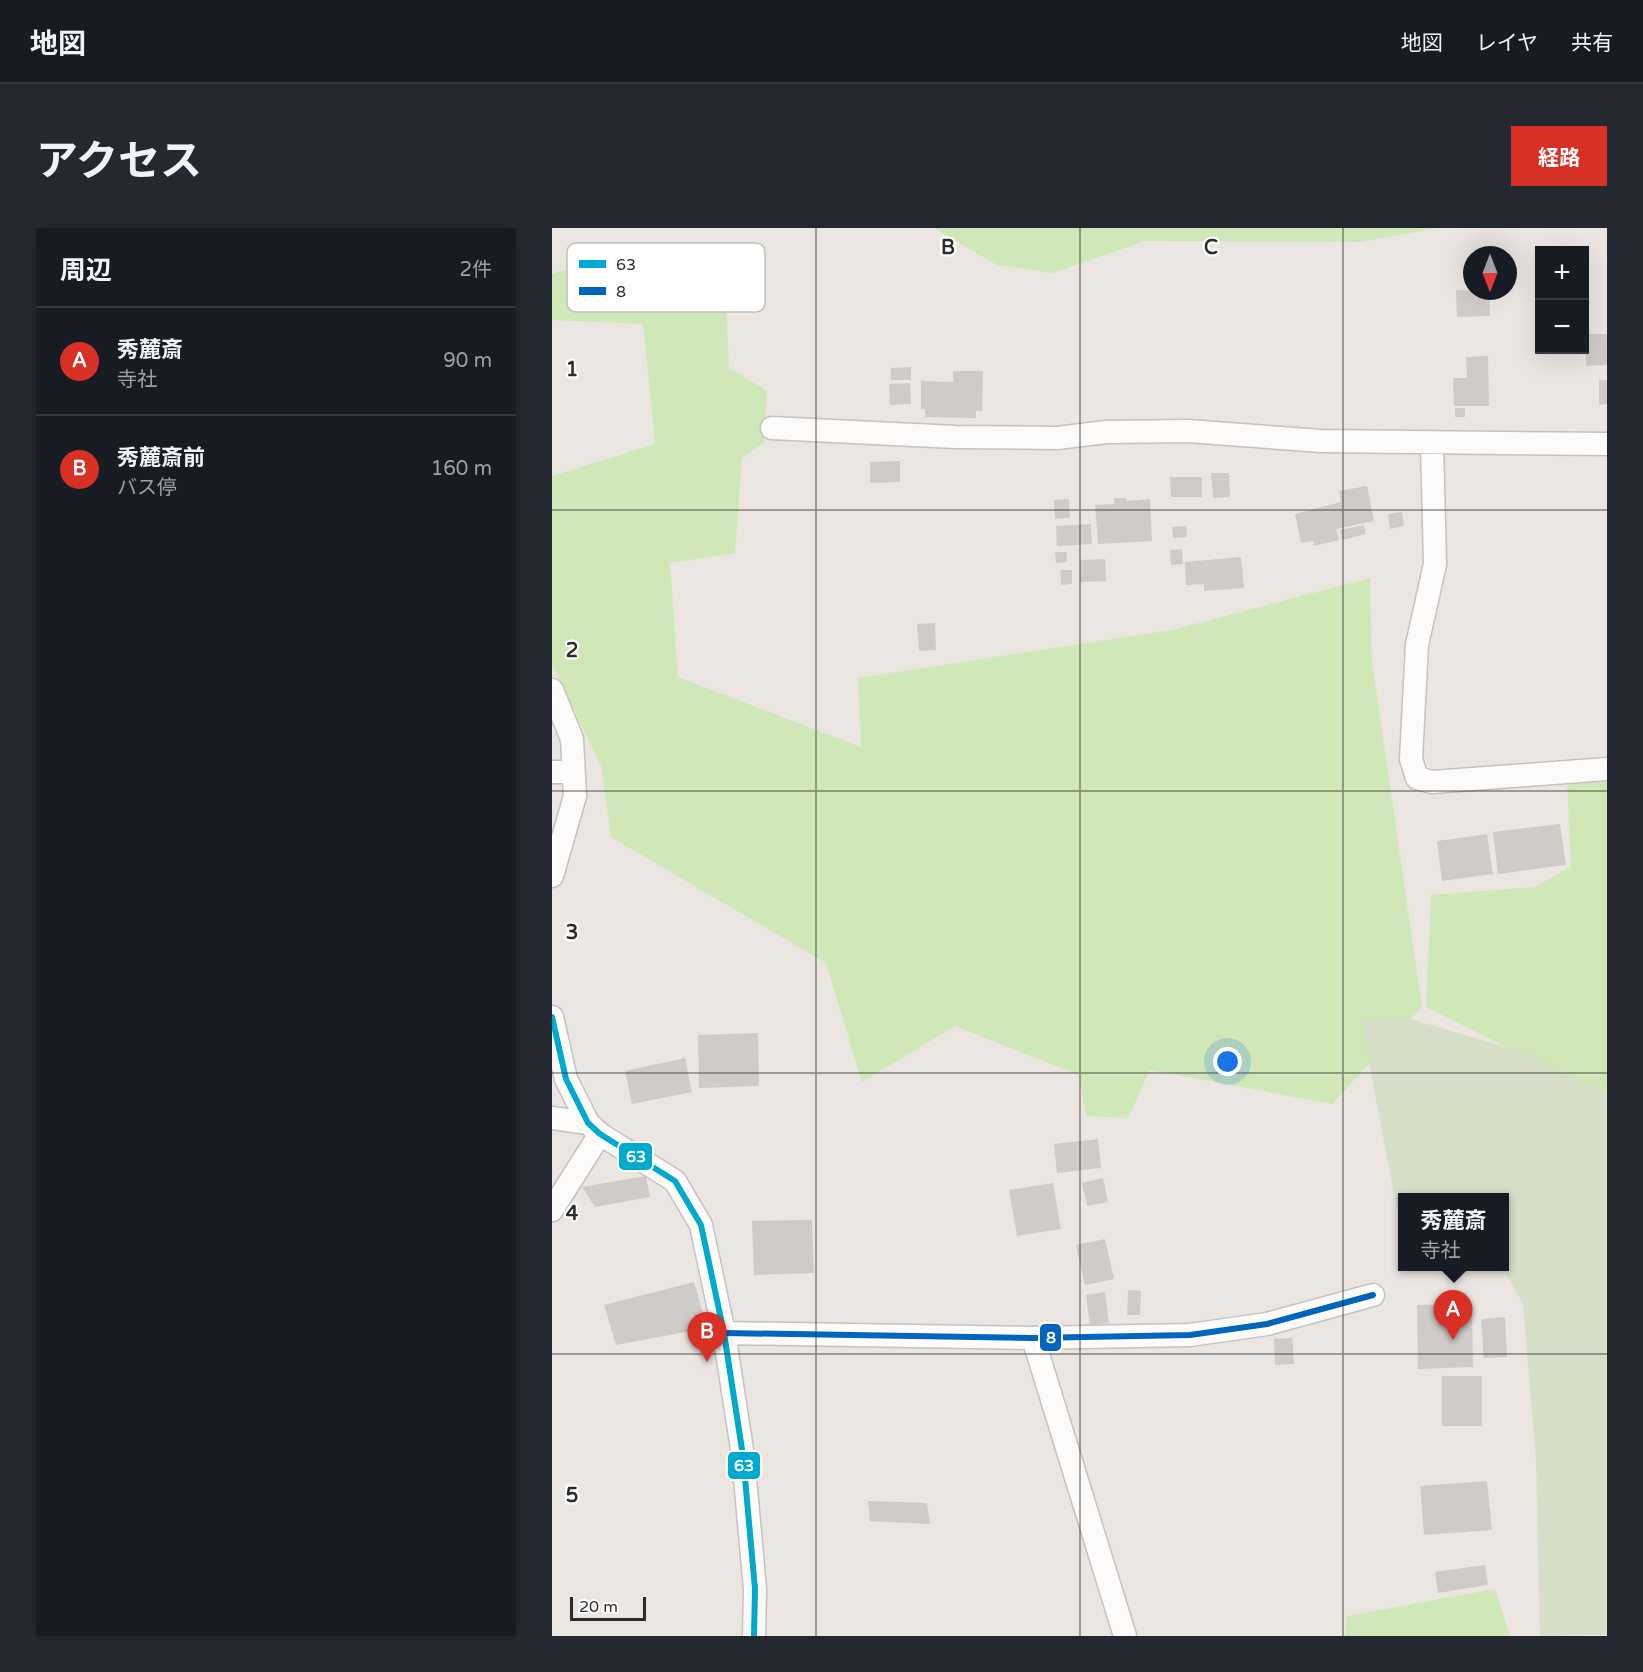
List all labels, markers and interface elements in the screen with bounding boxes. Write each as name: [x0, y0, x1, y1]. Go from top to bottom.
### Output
text: 地図: [30, 27, 86, 61]
text: 地図: [1401, 31, 1443, 56]
text: レイヤ: [1476, 31, 1538, 56]
text: 共有: [1571, 31, 1613, 56]
button: 経路: [1511, 126, 1607, 186]
text: アクセス: [36, 136, 202, 187]
text: B: [941, 236, 955, 260]
text: C: [1204, 236, 1218, 260]
legend: [567, 243, 765, 312]
north arrow: [1463, 246, 1517, 300]
map controls: [1535, 246, 1589, 354]
button: +: [1535, 246, 1589, 300]
text: 周辺: [60, 255, 112, 286]
text: 63: [616, 255, 636, 275]
text: 2件: [459, 258, 492, 282]
text: 8: [616, 282, 626, 302]
button: −: [1535, 300, 1589, 354]
text: 秀麓斎: [117, 337, 183, 363]
text: A: [72, 349, 87, 373]
text: 90 m: [443, 349, 492, 373]
text: 1: [566, 358, 578, 382]
text: 寺社: [117, 368, 157, 392]
text: 秀麓斎前: [117, 445, 205, 471]
text: B: [73, 457, 86, 481]
text: 160 m: [431, 457, 492, 481]
text: バス停: [117, 476, 177, 500]
text: 2: [566, 639, 578, 663]
text: 3: [566, 921, 578, 945]
your location: [1213, 1047, 1242, 1076]
line badge: 63: [618, 1142, 653, 1171]
text: 63: [626, 1147, 646, 1167]
popup: [1398, 1193, 1509, 1271]
text: 4: [566, 1202, 579, 1226]
text: 秀麓斎: [1420, 1208, 1487, 1234]
text: 寺社: [1420, 1239, 1460, 1263]
pin: A: [1434, 1290, 1472, 1340]
pin: B: [688, 1312, 726, 1362]
line badge: 8: [1039, 1323, 1062, 1352]
text: 8: [1046, 1328, 1056, 1348]
line badge: 63: [727, 1451, 761, 1480]
text: 63: [734, 1456, 754, 1476]
text: 5: [566, 1484, 578, 1508]
scale bar: [570, 1594, 646, 1622]
text: 20 m: [579, 1597, 618, 1617]

